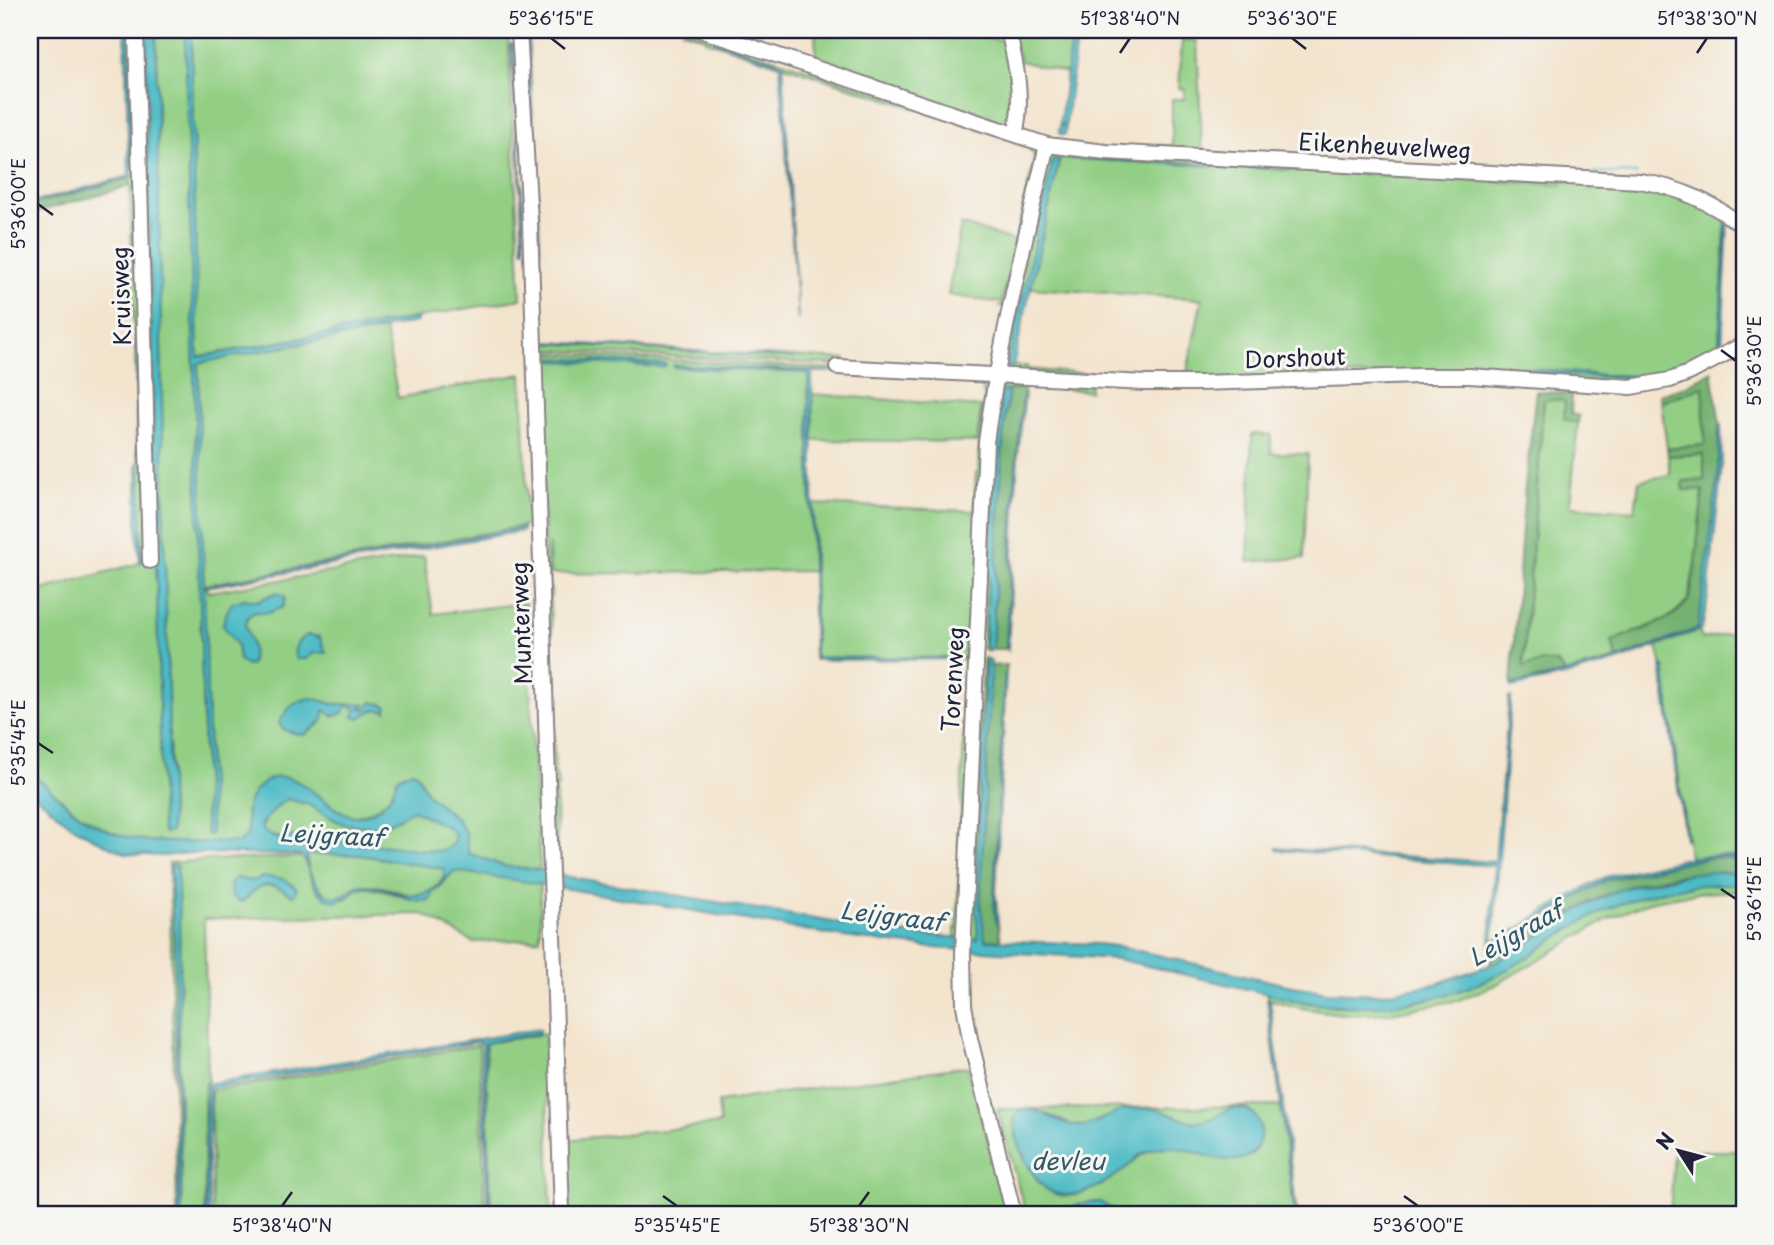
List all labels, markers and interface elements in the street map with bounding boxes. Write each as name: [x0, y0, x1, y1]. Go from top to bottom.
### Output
text: 5°36'15"E: [508, 4, 594, 31]
text: 51°38'40"N: [1080, 4, 1180, 31]
text: 5°36'30"E: [1246, 4, 1338, 31]
text: 51°38'30"N: [1656, 4, 1758, 31]
street label: Eikenheuvelweg: [1298, 123, 1472, 167]
text: 5°36'00"E: [4, 158, 31, 250]
street label: Kruisweg: [101, 246, 139, 346]
text: 5°36'30"E: [1740, 315, 1767, 407]
street label: Dorshout: [1244, 338, 1346, 376]
street label: Munterweg: [500, 561, 540, 685]
street label: Torenweg: [932, 625, 972, 733]
text: 5°35'45"E: [4, 699, 31, 787]
water label: Leijgraaf: [278, 813, 390, 855]
text: 5°36'15"E: [1740, 856, 1767, 942]
water label: Leijgraaf: [1461, 888, 1574, 975]
water label: Leijgraaf: [838, 891, 952, 940]
north arrow: [1644, 1116, 1714, 1186]
text: N: [1649, 1126, 1680, 1155]
water label: devleu: [1031, 1142, 1106, 1178]
text: 51°38'40"N: [232, 1211, 332, 1238]
text: 5°35'45"E: [633, 1211, 721, 1238]
text: 51°38'30"N: [808, 1211, 910, 1238]
text: 5°36'00"E: [1372, 1211, 1464, 1238]

